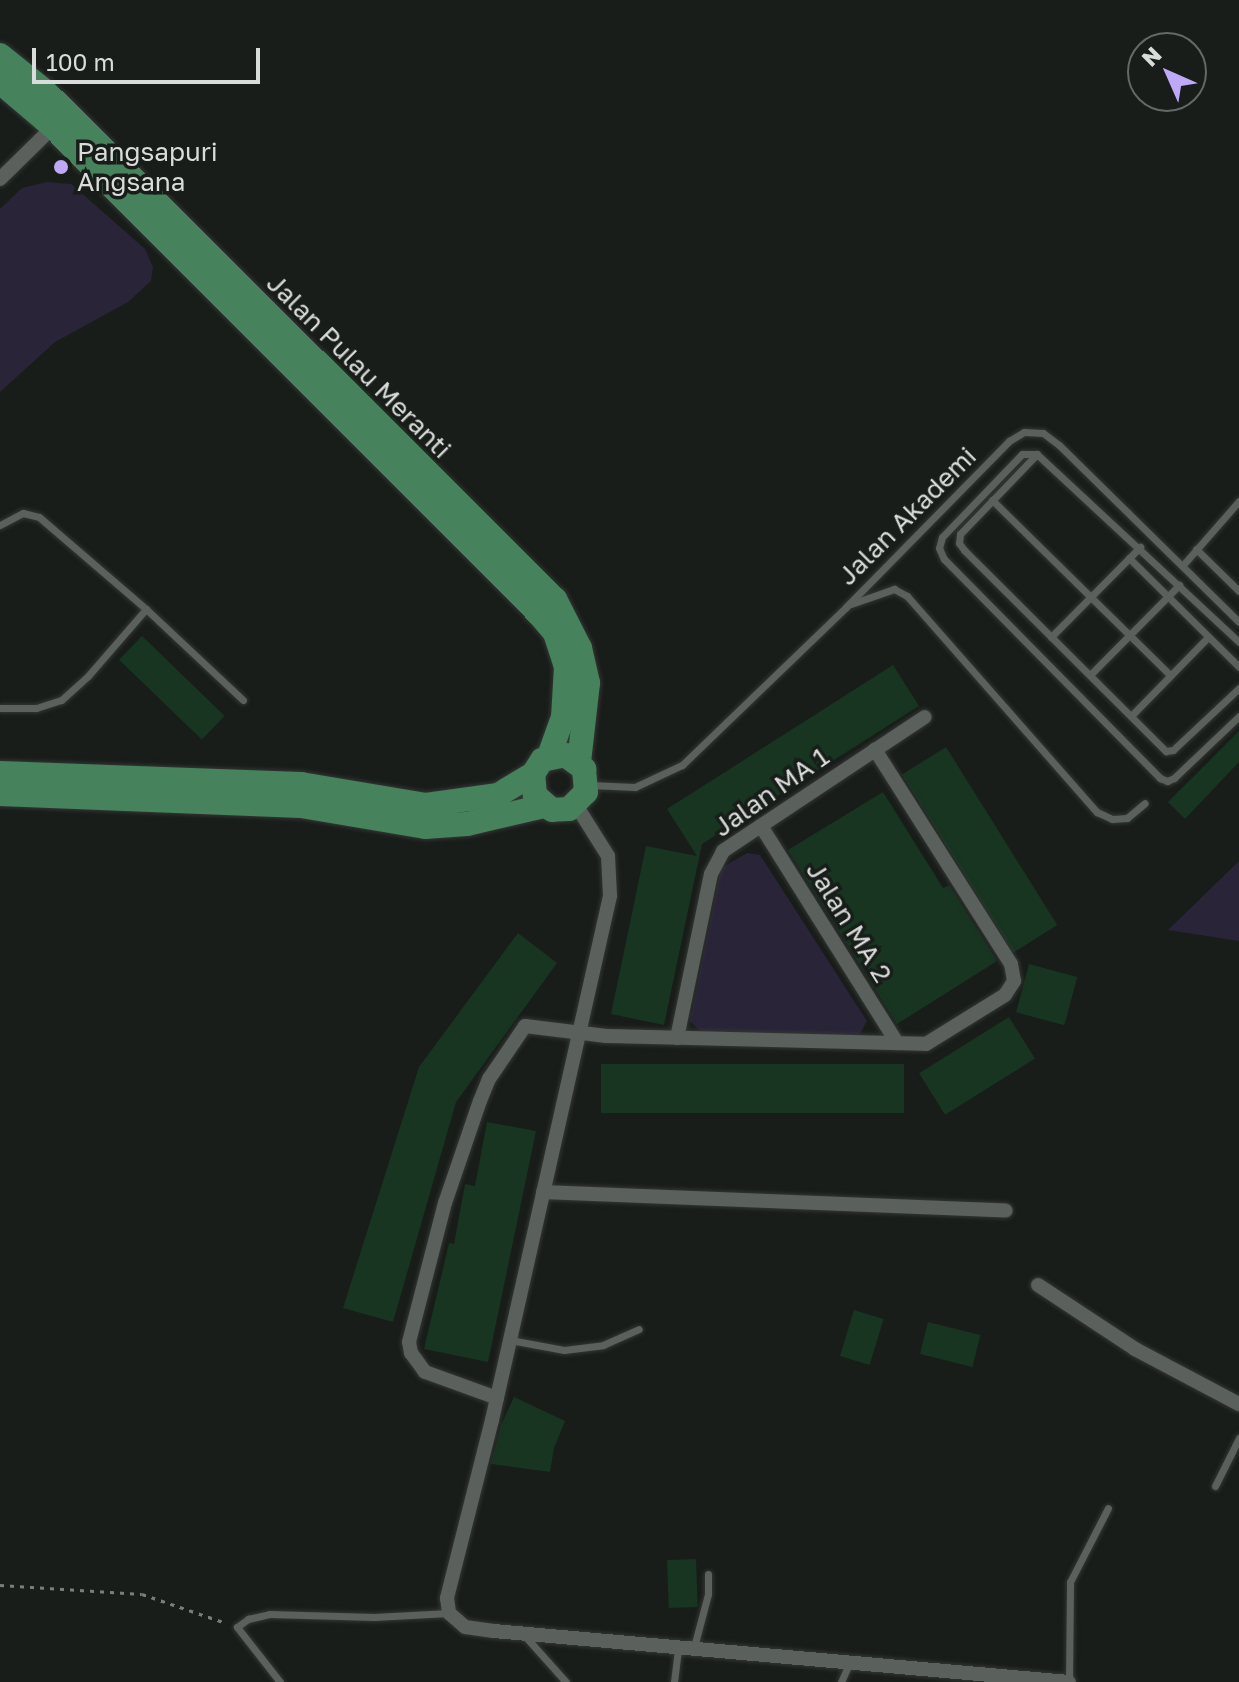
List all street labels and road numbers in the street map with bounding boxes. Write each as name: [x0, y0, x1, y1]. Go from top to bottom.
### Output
street label: Jalan Pulau Meranti: [260, 267, 458, 465]
street label: Jalan Akademi: [832, 441, 982, 591]
street label: Jalan MA 1: [707, 741, 835, 843]
street label: Jalan MA 2: [800, 856, 898, 988]

